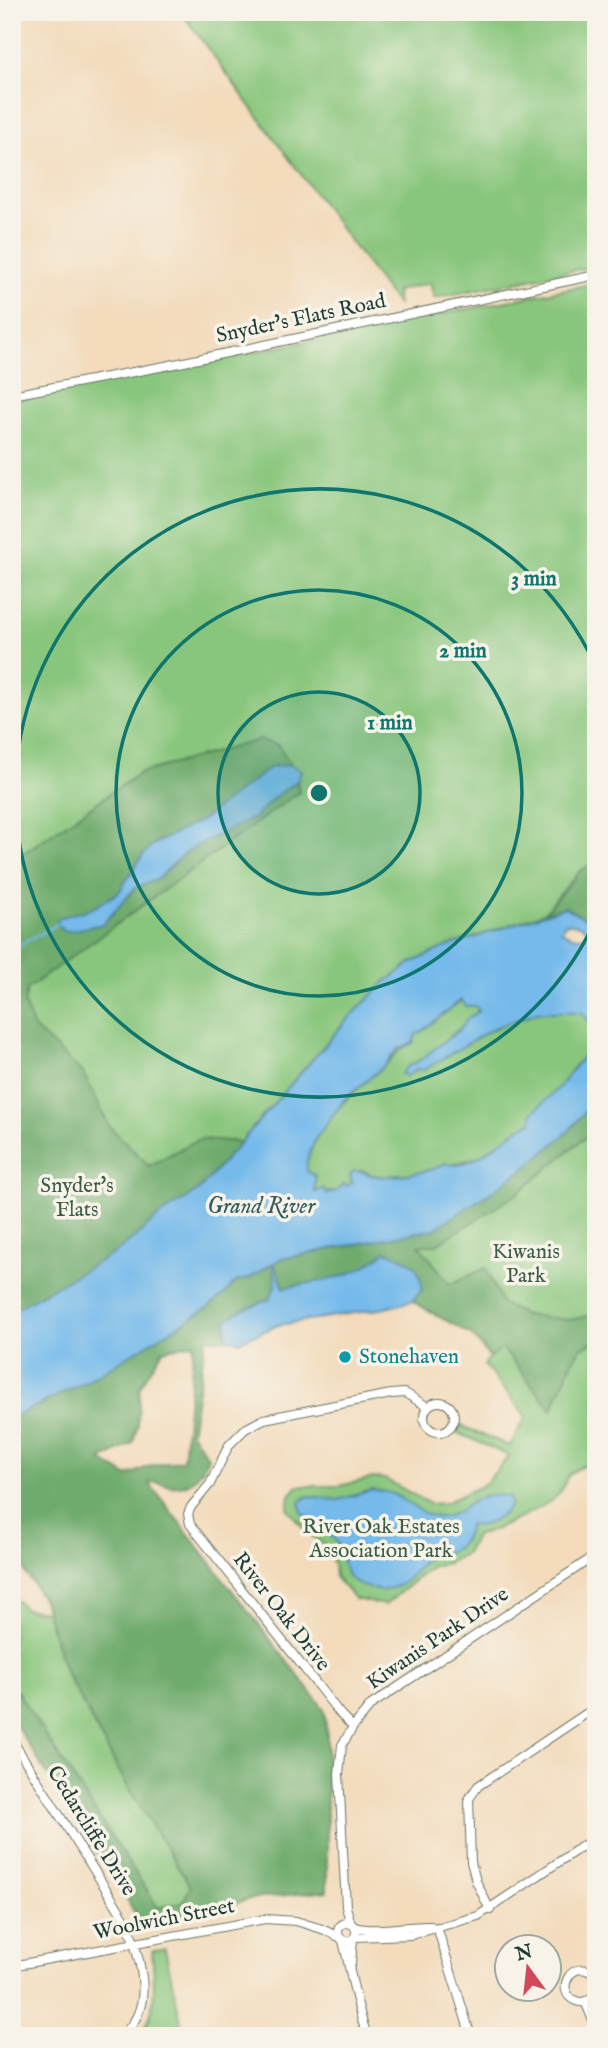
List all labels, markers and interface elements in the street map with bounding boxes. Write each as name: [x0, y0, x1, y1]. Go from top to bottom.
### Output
street label: Snyder's Flats Road: [214, 288, 389, 350]
text: 3 min: [511, 566, 557, 593]
text: 2 min: [439, 638, 487, 665]
text: 1 min: [367, 710, 413, 737]
centre of rings: [307, 781, 331, 805]
park label: Snyder's Flats: [40, 1173, 114, 1224]
water label: Grand River: [207, 1192, 316, 1221]
park label: Kiwanis Park: [492, 1239, 560, 1290]
place label: Stonehaven: [359, 1344, 459, 1371]
marker: Stonehaven: [337, 1349, 353, 1365]
park label: River Oak Estates Association Park: [302, 1514, 460, 1565]
street label: River Oak Drive: [226, 1547, 336, 1677]
street label: Kiwanis Park Drive: [362, 1581, 515, 1697]
street label: Cedarcliffe Drive: [40, 1761, 142, 1901]
street label: Woolwich Street: [91, 1893, 237, 1947]
north arrow: [492, 1932, 562, 2002]
text: N: [512, 1940, 536, 1967]

